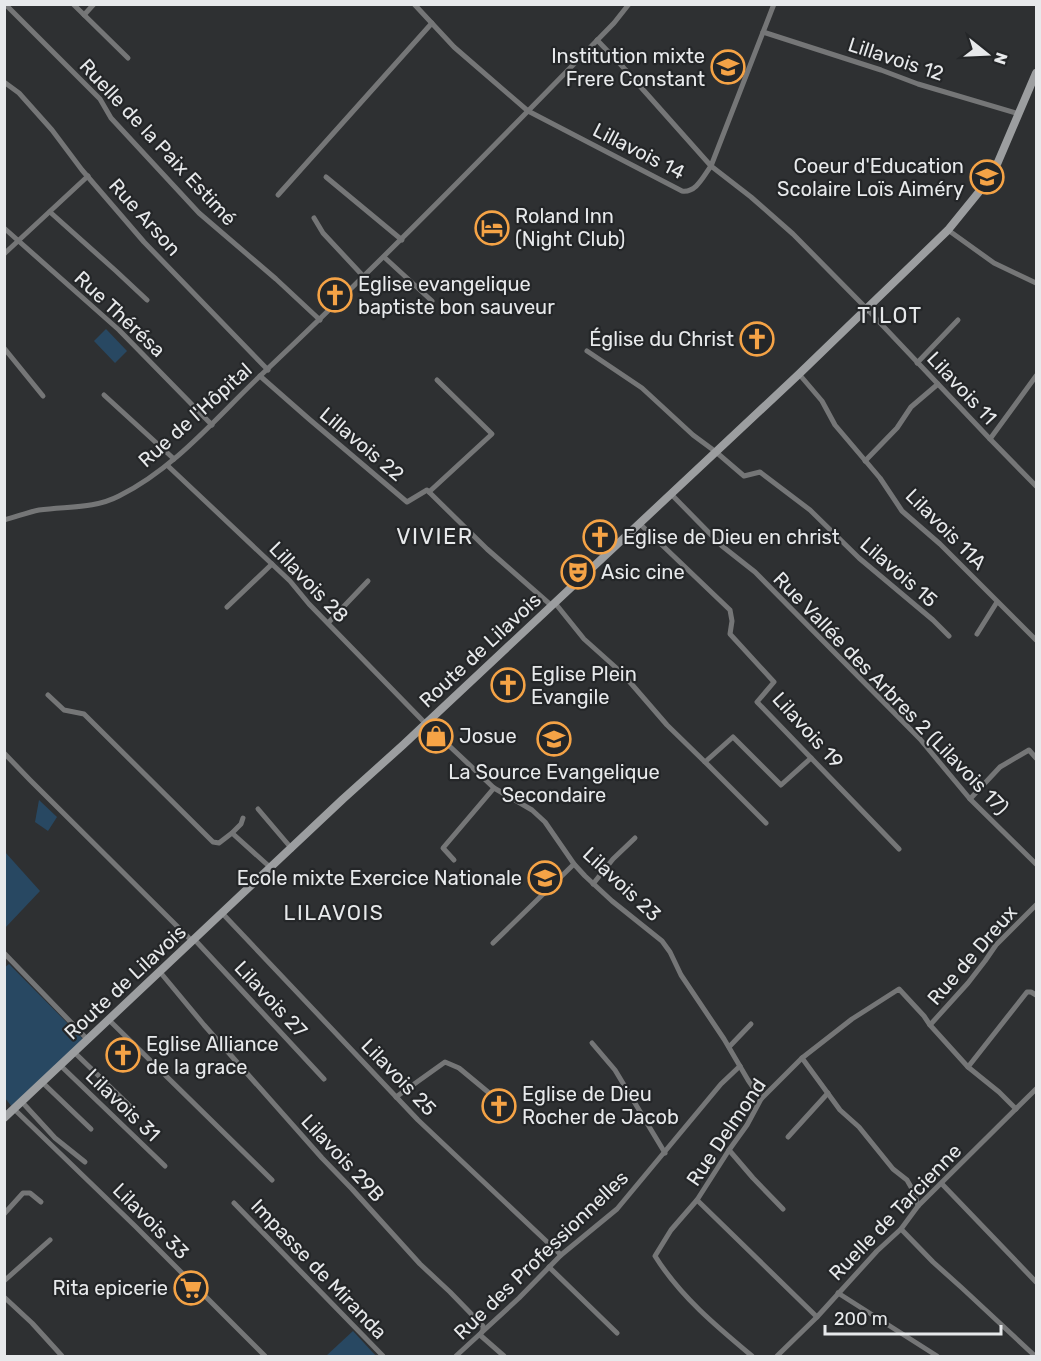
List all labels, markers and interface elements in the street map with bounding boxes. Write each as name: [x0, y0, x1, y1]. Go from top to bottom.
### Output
north arrow: [957, 24, 1017, 84]
street label: Lillavois 12: [845, 32, 947, 86]
place label: Institution mixte Frere Constant: [551, 44, 705, 91]
school or university icon: Institution mixte Frere Constant: [710, 49, 746, 85]
text: N: [990, 50, 1012, 67]
street label: Ruelle de la Paix Estimé: [75, 54, 241, 230]
street label: Lillavois 14: [589, 118, 689, 184]
place label: Coeur d'Education Scolaire Loïs Aiméry: [777, 154, 964, 201]
school or university icon: Coeur d'Education Scolaire Loïs Aiméry: [969, 159, 1005, 195]
street label: Rue Arson: [104, 173, 186, 261]
place label: Roland Inn (Night Club): [515, 204, 625, 251]
hotel icon: Roland Inn (Night Club): [474, 210, 510, 246]
street label: Rue Thérésa: [70, 266, 170, 362]
place label: Eglise evangelique baptiste bon sauveur: [358, 272, 555, 319]
church icon: Eglise evangelique baptiste bon sauveur: [317, 277, 353, 313]
district label: TILOT: [857, 302, 923, 329]
church icon: Église du Christ: [739, 321, 775, 357]
place label: Église du Christ: [589, 327, 734, 351]
street label: Lilavois 11: [922, 347, 1002, 429]
street label: Rue de l'Hôpital: [133, 358, 257, 472]
street label: Lillavois 22: [315, 402, 409, 486]
street label: Lilavois 11A: [901, 484, 991, 574]
church icon: Eglise de Dieu en christ: [582, 519, 618, 555]
district label: VIVIER: [396, 523, 474, 550]
place label: Eglise de Dieu en christ: [623, 525, 840, 549]
street label: Lilavois 15: [856, 532, 942, 612]
street label: Lillavois 28: [265, 537, 353, 627]
theatre icon: Asic cine: [560, 554, 596, 590]
place label: Asic cine: [601, 560, 685, 584]
street label: Rue Vallée des Arbres 2 (Lilavois 17): [768, 567, 1014, 819]
street label: Route de Lilavois: [414, 588, 546, 712]
place label: Eglise Plein Evangile: [531, 662, 637, 709]
church icon: Eglise Plein Evangile: [490, 667, 526, 703]
street label: Lilavois 19: [768, 687, 848, 773]
shop icon: Josue: [418, 718, 454, 754]
school or university icon: La Source Evangelique Secondaire: [536, 721, 572, 757]
place label: Josue: [459, 724, 517, 748]
place label: La Source Evangelique Secondaire: [448, 760, 660, 807]
street label: Lilavois 23: [578, 842, 666, 926]
school or university icon: Ecole mixte Exercice Nationale: [527, 860, 563, 896]
place label: Ecole mixte Exercice Nationale: [237, 866, 522, 890]
district label: LILAVOIS: [284, 900, 384, 925]
street label: Rue de Dreux: [922, 900, 1022, 1010]
street label: Route de Lilavois: [59, 920, 191, 1044]
street label: Lilavois 27: [230, 956, 312, 1042]
place label: Eglise Alliance de la grace: [146, 1032, 279, 1079]
street label: Lilavois 25: [356, 1034, 442, 1120]
church icon: Eglise Alliance de la grace: [105, 1037, 141, 1073]
street label: Lilavois 31: [81, 1064, 165, 1146]
street label: Rue Delmond: [681, 1074, 771, 1190]
place label: Eglise de Dieu Rocher de Jacob: [522, 1082, 679, 1129]
church icon: Eglise de Dieu Rocher de Jacob: [481, 1088, 517, 1124]
street label: Lilavois 29B: [296, 1109, 390, 1207]
street label: Ruelle de Tarcienne: [824, 1139, 966, 1285]
street label: Rue des Professionnelles: [449, 1165, 633, 1345]
street label: Lilavois 33: [108, 1178, 194, 1264]
street label: Impasse de Miranda: [246, 1194, 392, 1344]
supermarket icon: Rita epicerie: [173, 1270, 209, 1306]
place label: Rita epicerie: [52, 1276, 168, 1300]
scale bar: [825, 1298, 1000, 1336]
text: 200 m: [834, 1308, 888, 1330]

